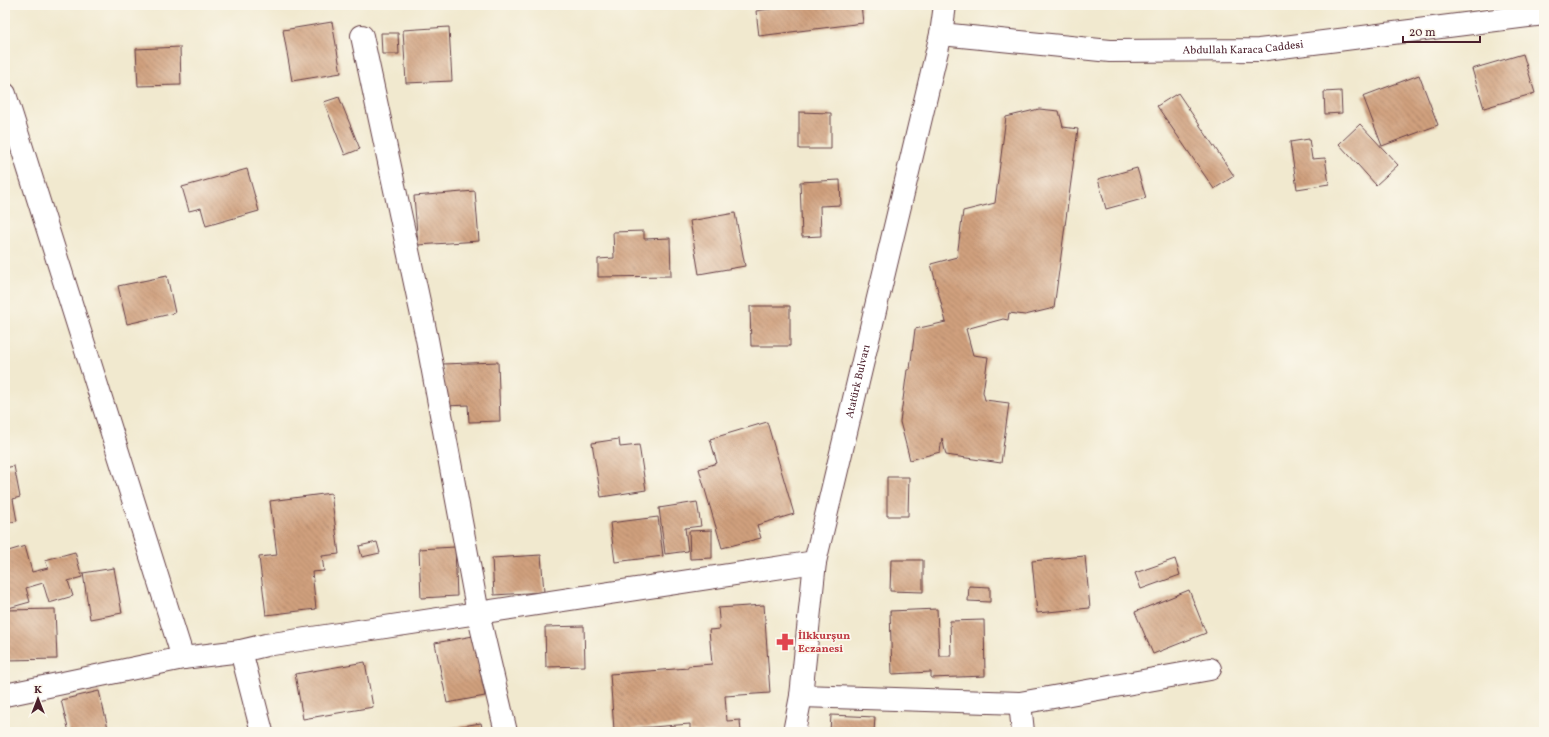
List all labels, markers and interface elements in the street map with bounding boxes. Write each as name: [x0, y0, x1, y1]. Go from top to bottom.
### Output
scale bar: [1403, 18, 1480, 44]
text: 20 m: [1409, 25, 1436, 41]
street label: Abdullah Karaca Caddesi: [1183, 37, 1304, 58]
street label: Atatürk Bulvarı: [842, 343, 874, 420]
place label: İlkkurşun Eczanesi: [798, 629, 850, 657]
pharmacy icon: İlkkurşun Eczanesi: [775, 632, 795, 652]
north arrow: [18, 679, 58, 719]
text: K: [34, 683, 42, 698]

